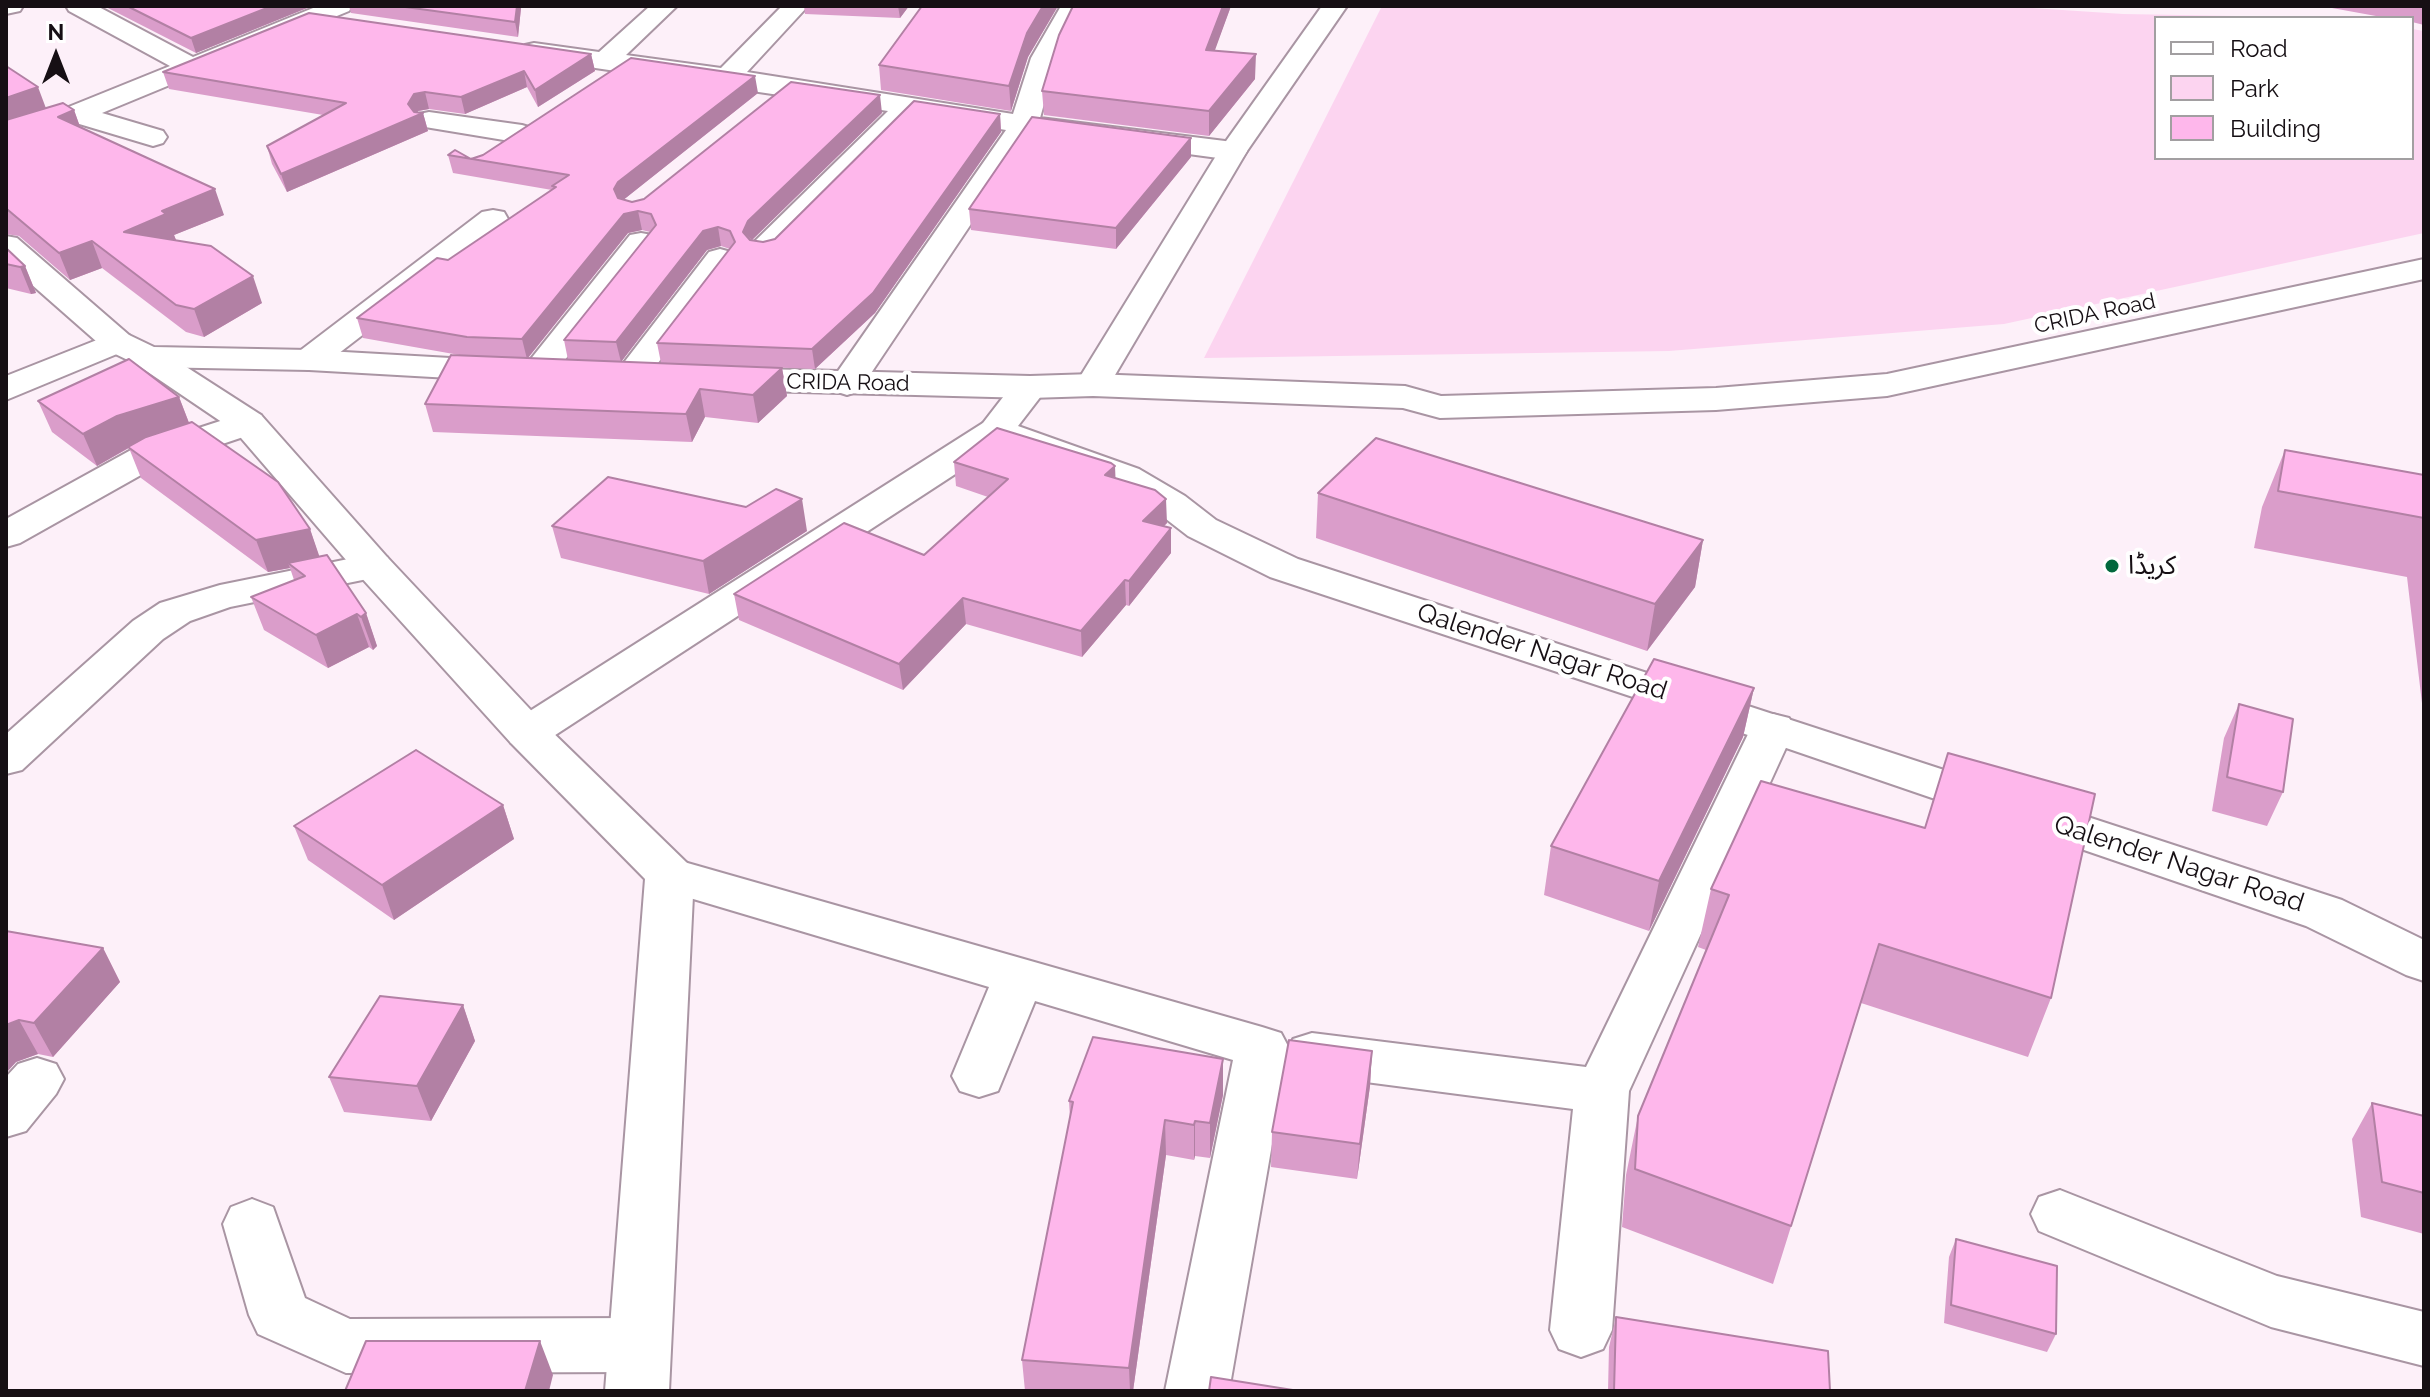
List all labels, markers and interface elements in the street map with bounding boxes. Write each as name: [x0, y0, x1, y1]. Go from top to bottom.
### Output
north arrow: [16, 16, 96, 96]
legend: [2154, 16, 2414, 160]
text: N: [48, 19, 64, 45]
text: Road: [2230, 34, 2288, 63]
text: Park: [2230, 74, 2279, 103]
text: Building: [2230, 114, 2321, 143]
street label: CRIDA Road: [2032, 288, 2158, 340]
street label: CRIDA Road: [786, 369, 910, 397]
place label: کریڈا: [2128, 550, 2176, 582]
marker: کریڈا: [2103, 557, 2121, 575]
street label: Qalender Nagar Road: [1413, 597, 1671, 707]
street label: Qalender Nagar Road: [2050, 809, 2308, 919]

